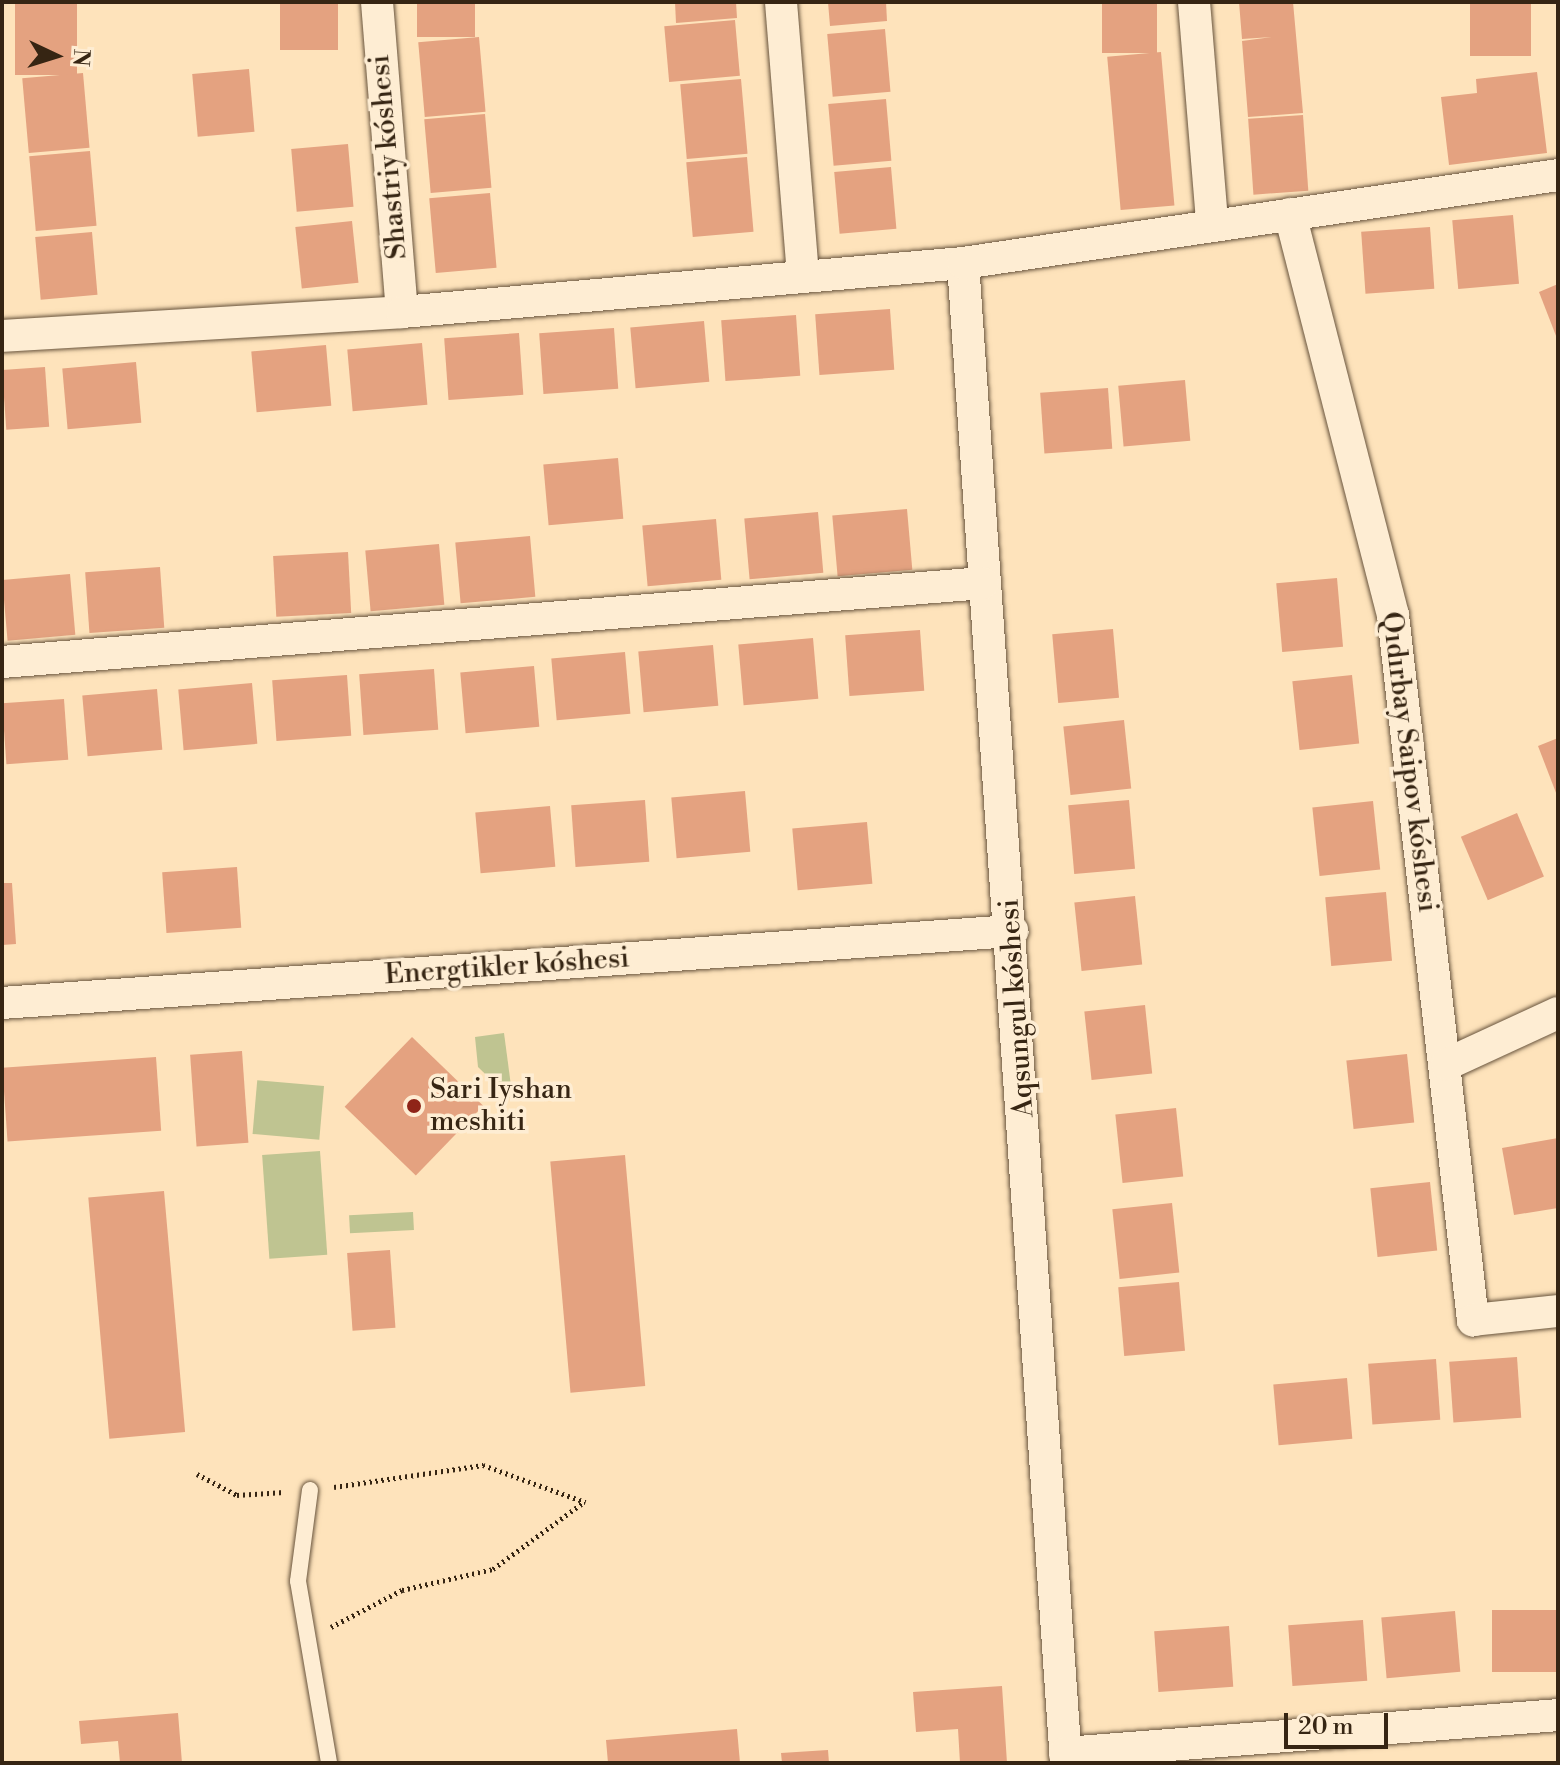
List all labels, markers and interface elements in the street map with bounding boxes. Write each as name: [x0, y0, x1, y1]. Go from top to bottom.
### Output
north arrow: [16, 16, 96, 96]
text: N: [66, 48, 95, 67]
street label: Shastriy kóshesi: [363, 53, 415, 261]
street label: Qıdırbay Saipov kóshesi: [1374, 610, 1444, 914]
street label: Aqsungul kóshesi: [993, 898, 1041, 1118]
street label: Energtikler kóshesi: [384, 942, 630, 992]
place label: Sari Iyshan meshiti: [430, 1073, 572, 1139]
marker: Sari Iyshan meshiti: [405, 1097, 423, 1115]
scale bar: [1288, 1697, 1392, 1747]
text: 20 m: [1298, 1712, 1354, 1742]

